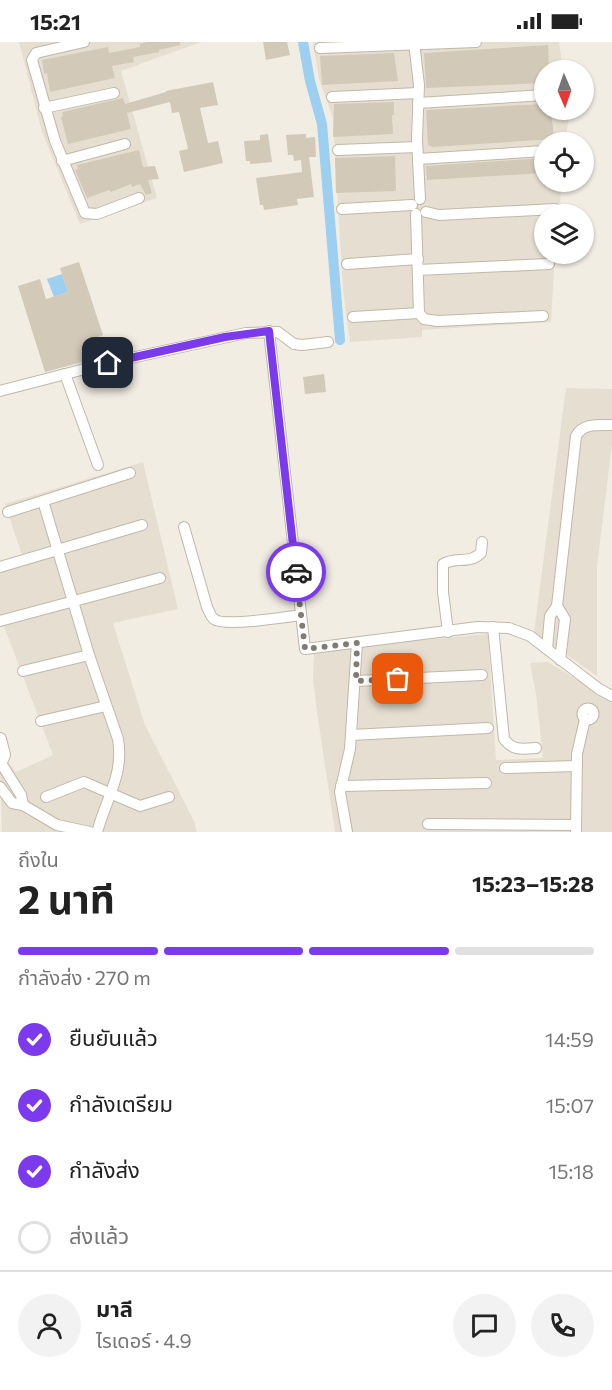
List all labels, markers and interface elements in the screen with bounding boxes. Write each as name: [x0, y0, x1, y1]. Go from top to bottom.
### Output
text: 15:21: [30, 8, 81, 35]
north arrow: [534, 60, 594, 120]
map controls: [534, 60, 594, 264]
button: locate: [534, 132, 594, 192]
button: layers: [534, 204, 594, 264]
pin: [82, 337, 133, 388]
icon: home: [91, 346, 124, 379]
courier: [266, 542, 326, 602]
icon: car: [280, 556, 313, 589]
pin: [372, 653, 423, 704]
icon: bag: [381, 662, 414, 695]
text: ถึงใน: [18, 847, 59, 871]
text: 15:23–15:28: [472, 870, 594, 897]
text: 2 นาที: [18, 874, 115, 922]
text: กำลังส่ง · 270 m: [18, 965, 151, 989]
icon: check: [18, 1023, 51, 1056]
text: ยืนยันแล้ว: [69, 1024, 158, 1051]
text: 14:59: [545, 1027, 594, 1051]
icon: check: [18, 1089, 51, 1122]
text: กำลังเตรียม: [69, 1090, 173, 1117]
text: 15:07: [546, 1093, 594, 1117]
icon: check: [18, 1155, 51, 1188]
text: กำลังส่ง: [69, 1156, 140, 1183]
text: 15:18: [549, 1159, 594, 1183]
text: ส่งแล้ว: [69, 1222, 129, 1249]
button: person: [18, 1294, 81, 1357]
button: chat: [453, 1294, 516, 1357]
button: phone: [531, 1294, 594, 1357]
text: มาลี: [96, 1295, 133, 1322]
text: ไรเดอร์ · 4.9: [96, 1328, 192, 1352]

